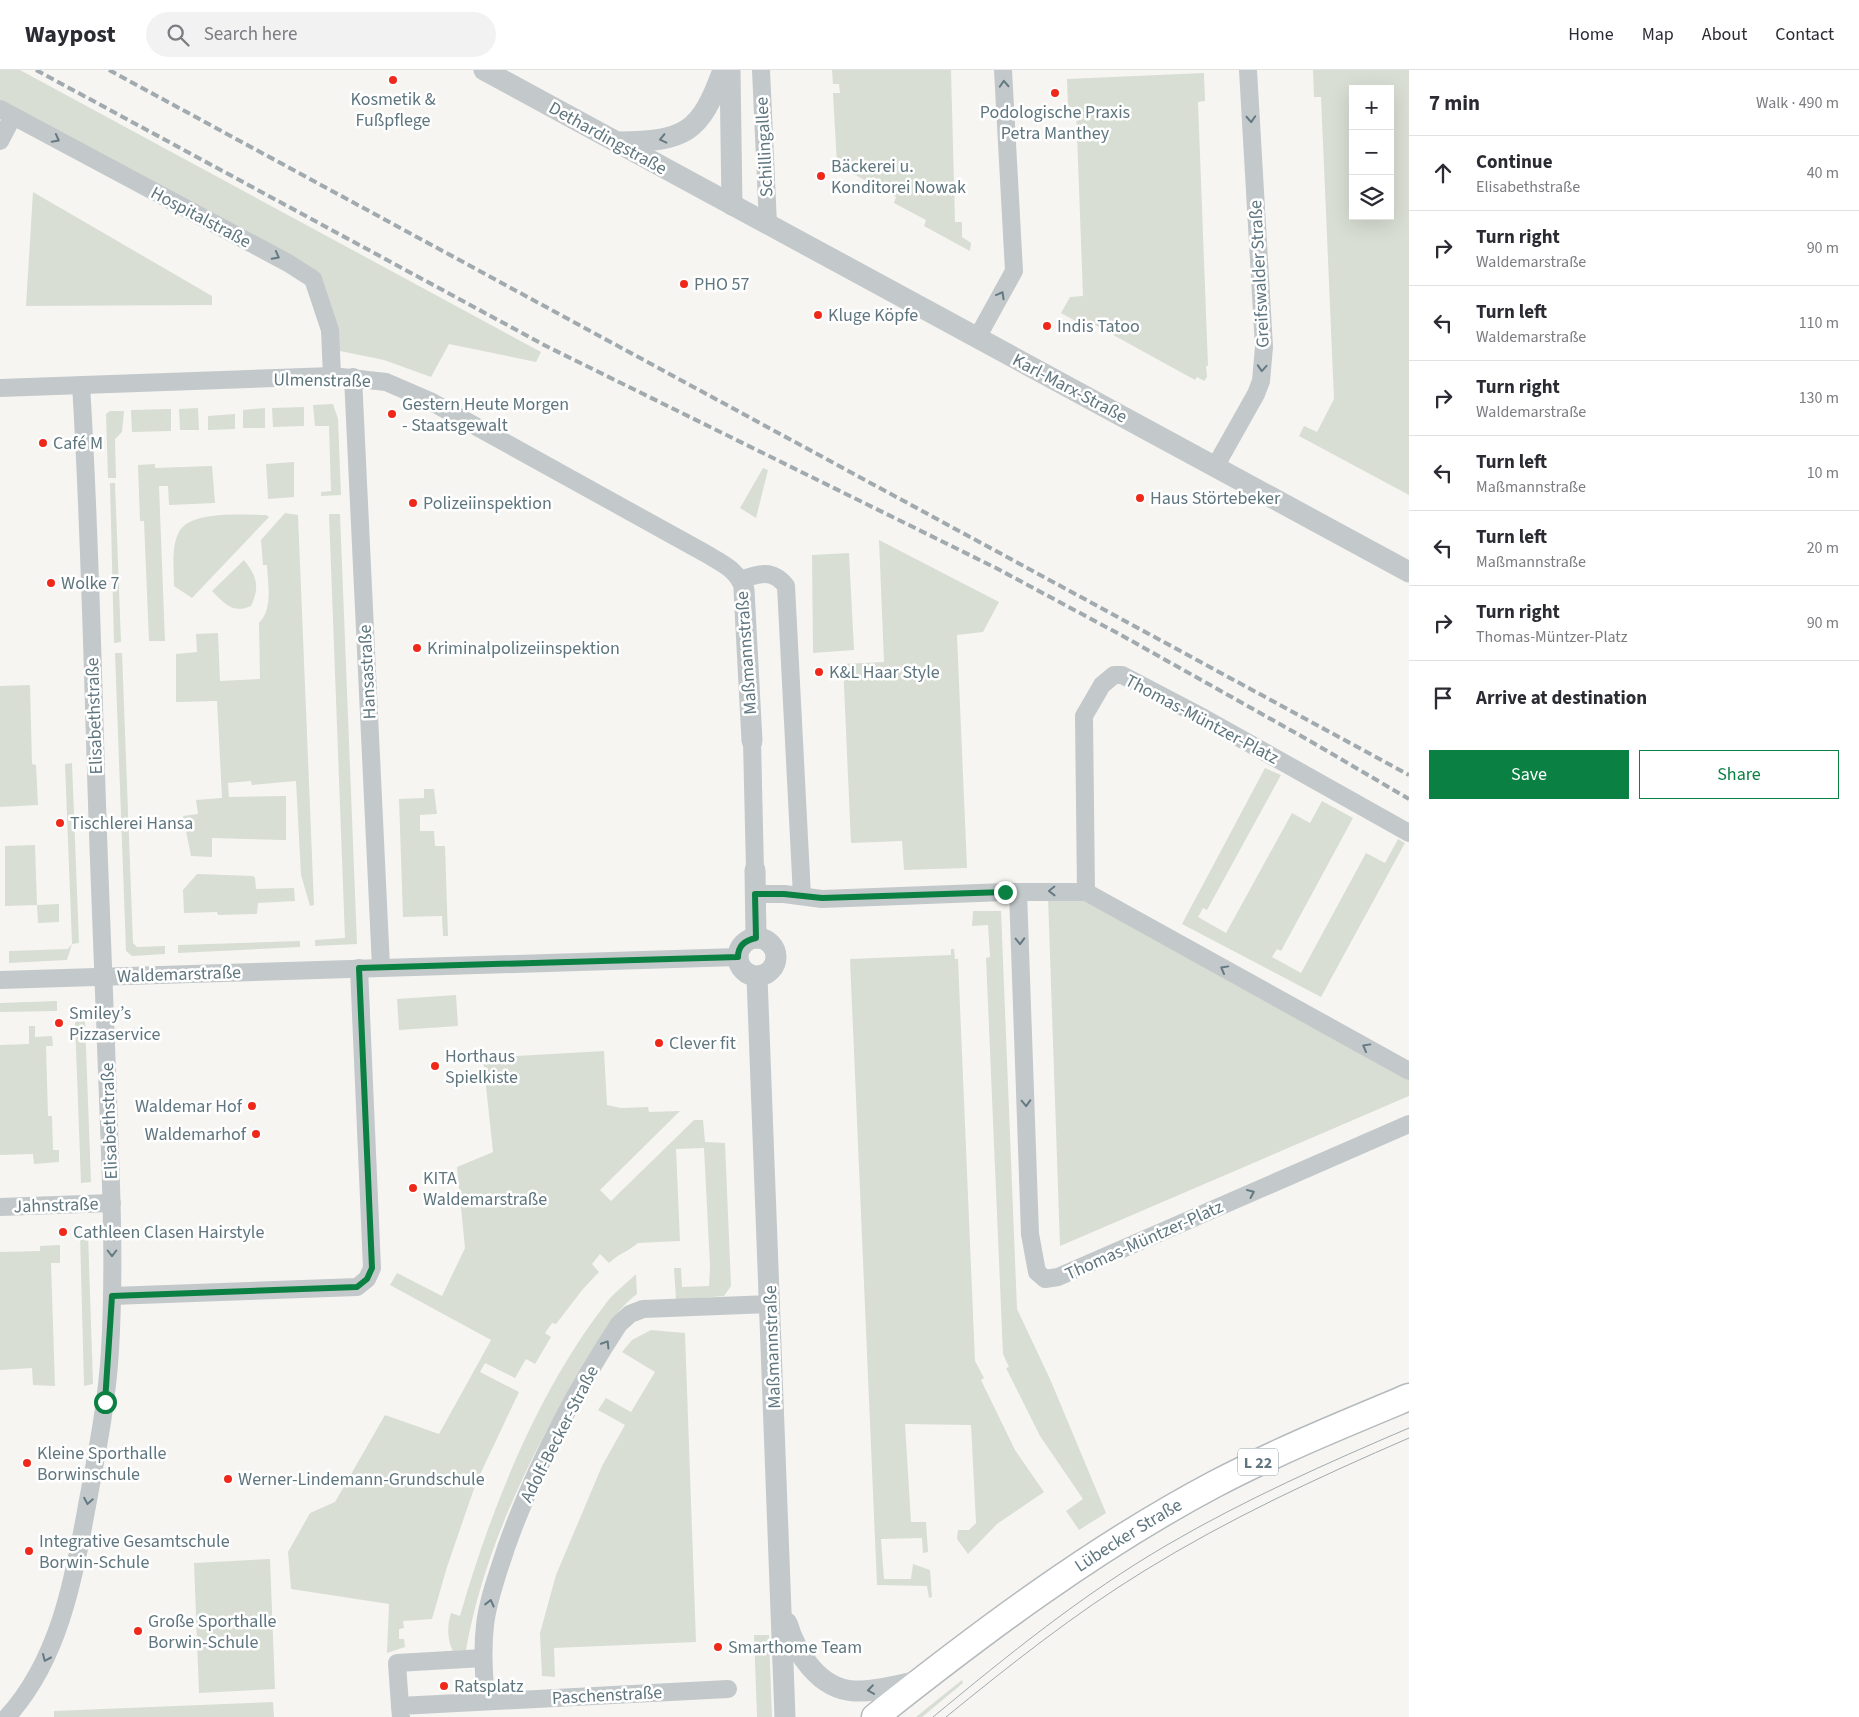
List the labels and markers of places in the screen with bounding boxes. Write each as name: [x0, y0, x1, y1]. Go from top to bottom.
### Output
marker: Kosmetik & Fußpflege: [387, 74, 399, 86]
place label: Kosmetik & Fußpflege: [350, 87, 436, 133]
marker: Podologische Praxis Petra Manthey: [1049, 87, 1061, 99]
place label: Podologische Praxis Petra Manthey: [980, 100, 1130, 146]
place label: Bäckerei u. Konditorei Nowak: [831, 154, 966, 200]
marker: Bäckerei u. Konditorei Nowak: [815, 170, 827, 182]
place label: PHO 57: [694, 272, 749, 297]
marker: PHO 57: [678, 278, 690, 290]
place label: Kluge Köpfe: [828, 303, 918, 328]
marker: Kluge Köpfe: [812, 309, 824, 321]
place label: Indis Tatoo: [1057, 314, 1140, 339]
marker: Indis Tatoo: [1041, 320, 1053, 332]
place label: Gestern Heute Morgen - Staatsgewalt: [402, 392, 569, 438]
marker: Gestern Heute Morgen - Staatsgewalt: [386, 408, 398, 420]
place label: Café M: [53, 431, 103, 456]
marker: Café M: [37, 437, 49, 449]
place label: Haus Störtebeker: [1150, 486, 1281, 511]
place label: Polizeiinspektion: [423, 491, 552, 516]
marker: Haus Störtebeker: [1134, 492, 1146, 504]
marker: Polizeiinspektion: [407, 497, 419, 509]
place label: Wolke 7: [61, 571, 120, 596]
marker: Wolke 7: [45, 577, 57, 589]
place label: Kriminalpolizeiinspektion: [427, 636, 620, 661]
marker: Kriminalpolizeiinspektion: [411, 642, 423, 654]
place label: K&L Haar Style: [829, 660, 940, 685]
marker: K&L Haar Style: [813, 666, 825, 678]
place label: Tischlerei Hansa: [70, 811, 193, 836]
marker: Tischlerei Hansa: [54, 817, 66, 829]
place label: Smiley’s Pizzaservice: [69, 1001, 160, 1047]
marker: Smiley’s Pizzaservice: [53, 1017, 65, 1029]
place label: Clever fit: [669, 1031, 736, 1056]
marker: Clever fit: [653, 1037, 665, 1049]
place label: Horthaus Spielkiste: [445, 1044, 518, 1090]
marker: Horthaus Spielkiste: [429, 1060, 441, 1072]
place label: Waldemar Hof: [135, 1094, 243, 1119]
marker: Waldemar Hof: [246, 1100, 258, 1112]
place label: Waldemarhof: [145, 1122, 247, 1147]
marker: Waldemarhof: [250, 1128, 262, 1140]
place label: KITA Waldemarstraße: [423, 1166, 547, 1212]
marker: KITA Waldemarstraße: [407, 1182, 419, 1194]
place label: Cathleen Clasen Hairstyle: [73, 1220, 264, 1245]
marker: Cathleen Clasen Hairstyle: [57, 1226, 69, 1238]
place label: Kleine Sporthalle Borwinschule: [37, 1441, 166, 1487]
marker: Kleine Sporthalle Borwinschule: [21, 1457, 33, 1469]
place label: Werner-Lindemann-Grundschule: [238, 1467, 485, 1492]
marker: Werner-Lindemann-Grundschule: [222, 1473, 234, 1485]
place label: Integrative Gesamtschule Borwin-Schule: [39, 1529, 230, 1575]
marker: Integrative Gesamtschule Borwin-Schule: [23, 1545, 35, 1557]
place label: Große Sporthalle Borwin-Schule: [148, 1609, 277, 1655]
marker: Große Sporthalle Borwin-Schule: [132, 1625, 144, 1637]
place label: Smarthome Team: [728, 1635, 862, 1660]
marker: Smarthome Team: [712, 1641, 724, 1653]
place label: Ratsplatz: [454, 1674, 524, 1699]
marker: Ratsplatz: [438, 1680, 450, 1692]

